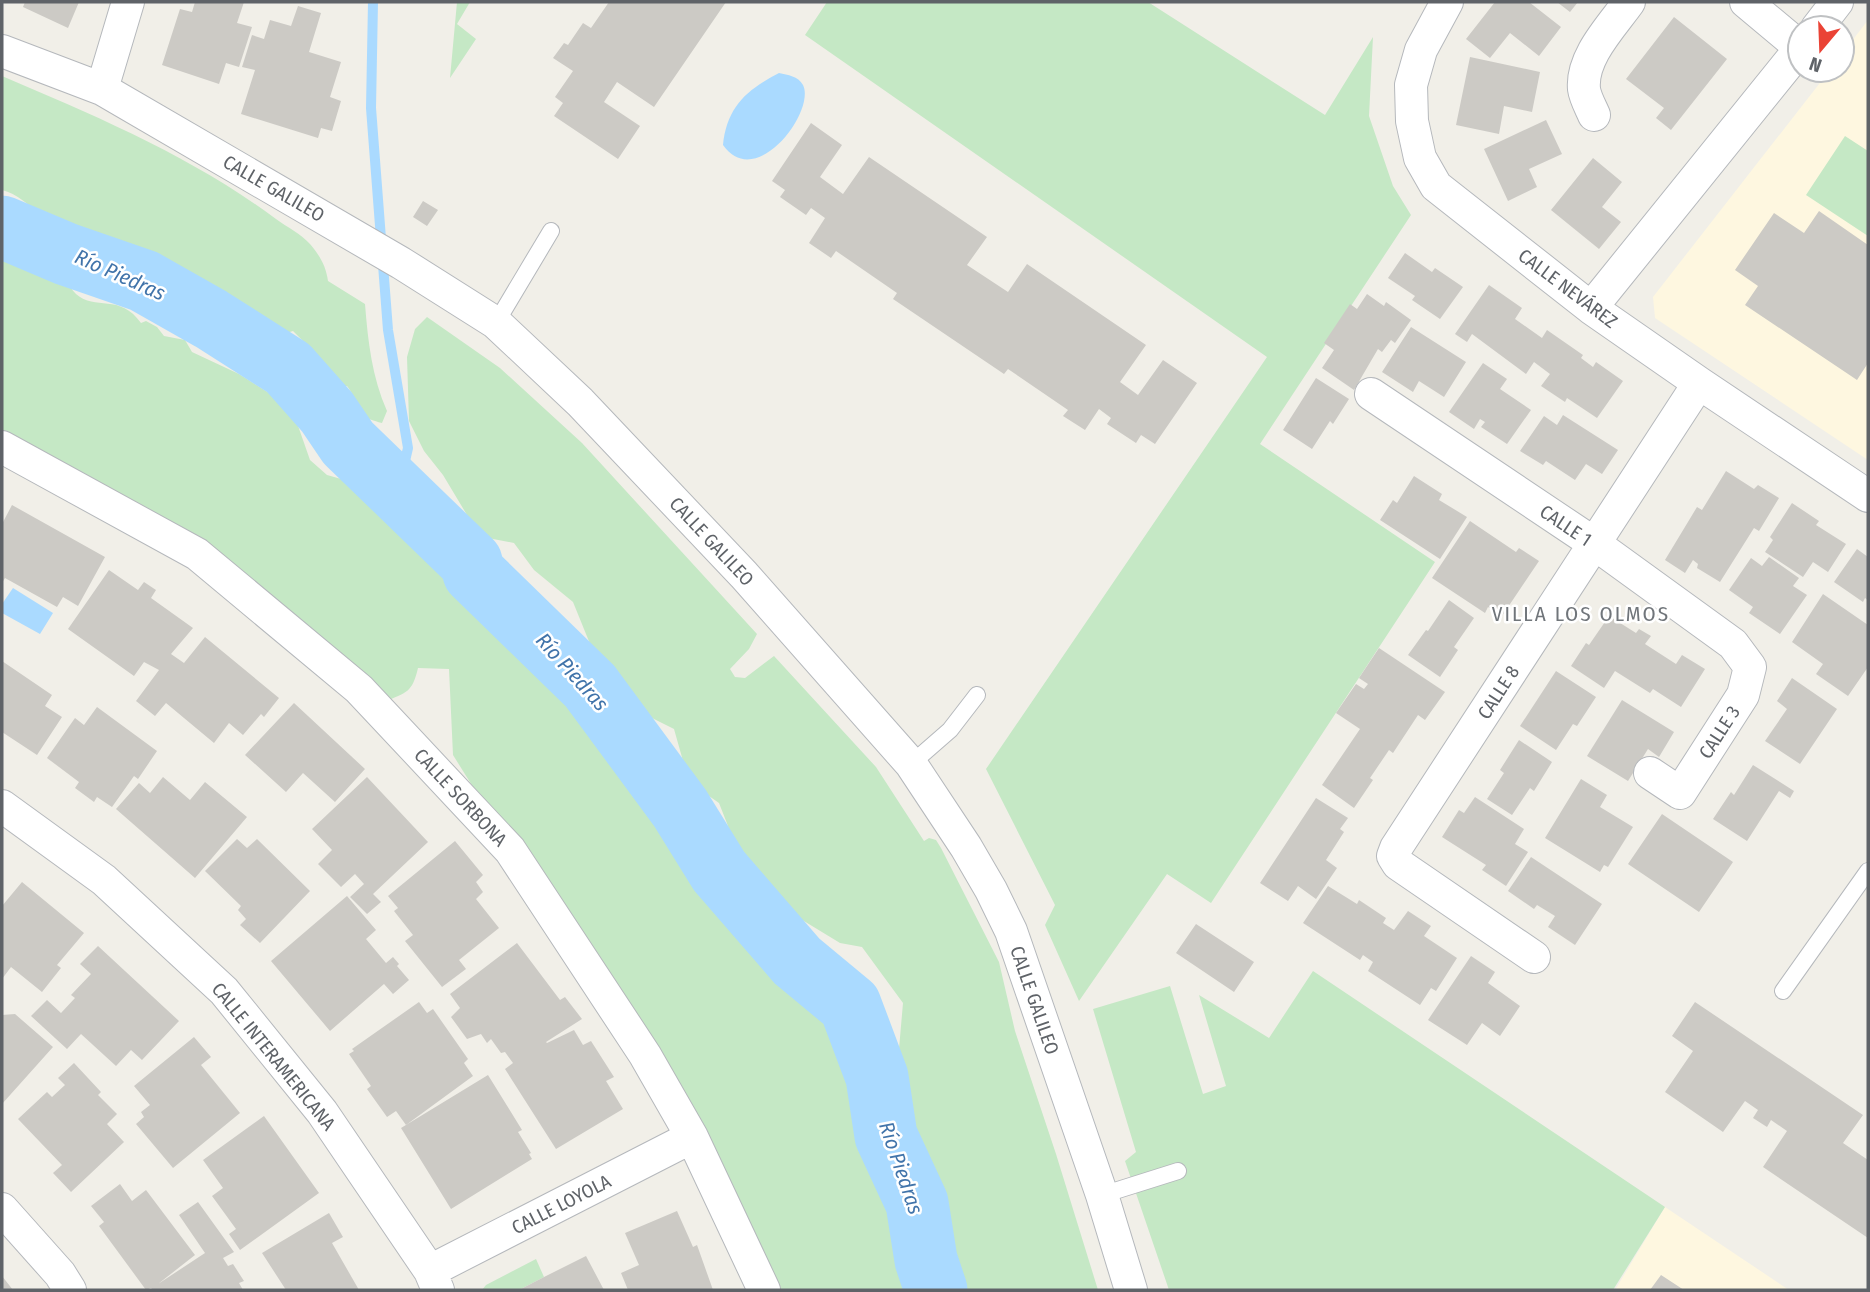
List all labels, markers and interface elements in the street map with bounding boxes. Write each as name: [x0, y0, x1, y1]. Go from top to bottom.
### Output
north arrow: [1786, 14, 1856, 84]
text: N: [1806, 52, 1825, 77]
street label: CALLE GALILEO: [219, 150, 329, 227]
water label: Río Piedras: [71, 244, 169, 306]
street label: CALLE NEVÁREZ: [1514, 244, 1622, 333]
street label: CALLE GALILEO: [665, 492, 759, 591]
street label: CALLE 1: [1536, 500, 1596, 551]
district label: VILLA LOS OLMOS: [1492, 601, 1670, 627]
water label: Río Piedras: [530, 628, 614, 716]
street label: CALLE 8: [1473, 661, 1524, 723]
street label: CALLE 3: [1694, 702, 1745, 763]
street label: CALLE SORBONA: [409, 744, 512, 851]
street label: CALLE GALILEO: [1005, 943, 1064, 1057]
street label: CALLE INTERAMERICANA: [207, 978, 340, 1135]
water label: Río Piedras: [873, 1118, 929, 1218]
street label: CALLE LOYOLA: [508, 1170, 615, 1239]

